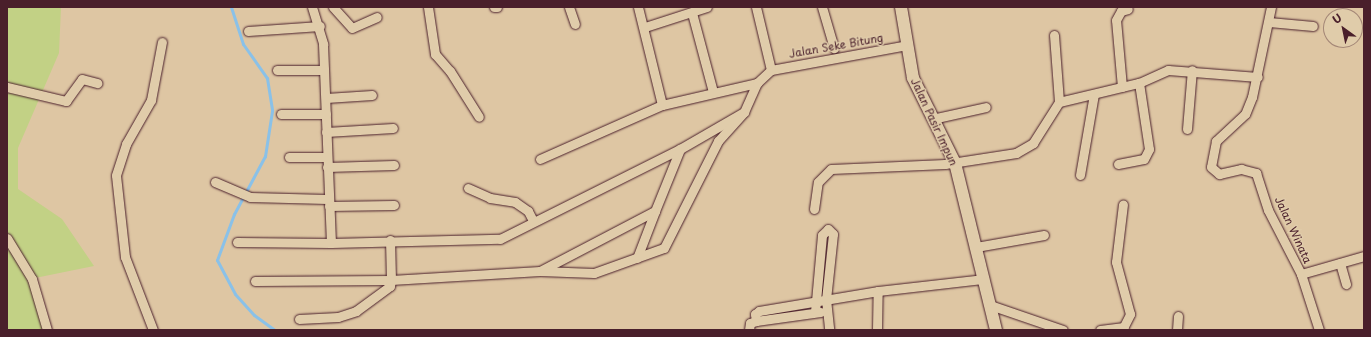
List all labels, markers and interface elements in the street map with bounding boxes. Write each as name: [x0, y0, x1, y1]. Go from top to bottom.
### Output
north arrow: [1323, 8, 1363, 48]
text: U: [1329, 9, 1345, 28]
street label: Jalan Seke Bitung: [788, 31, 884, 61]
street label: Jalan Pasir Impun: [908, 76, 960, 168]
street label: Jalan Winata: [1272, 194, 1314, 266]

